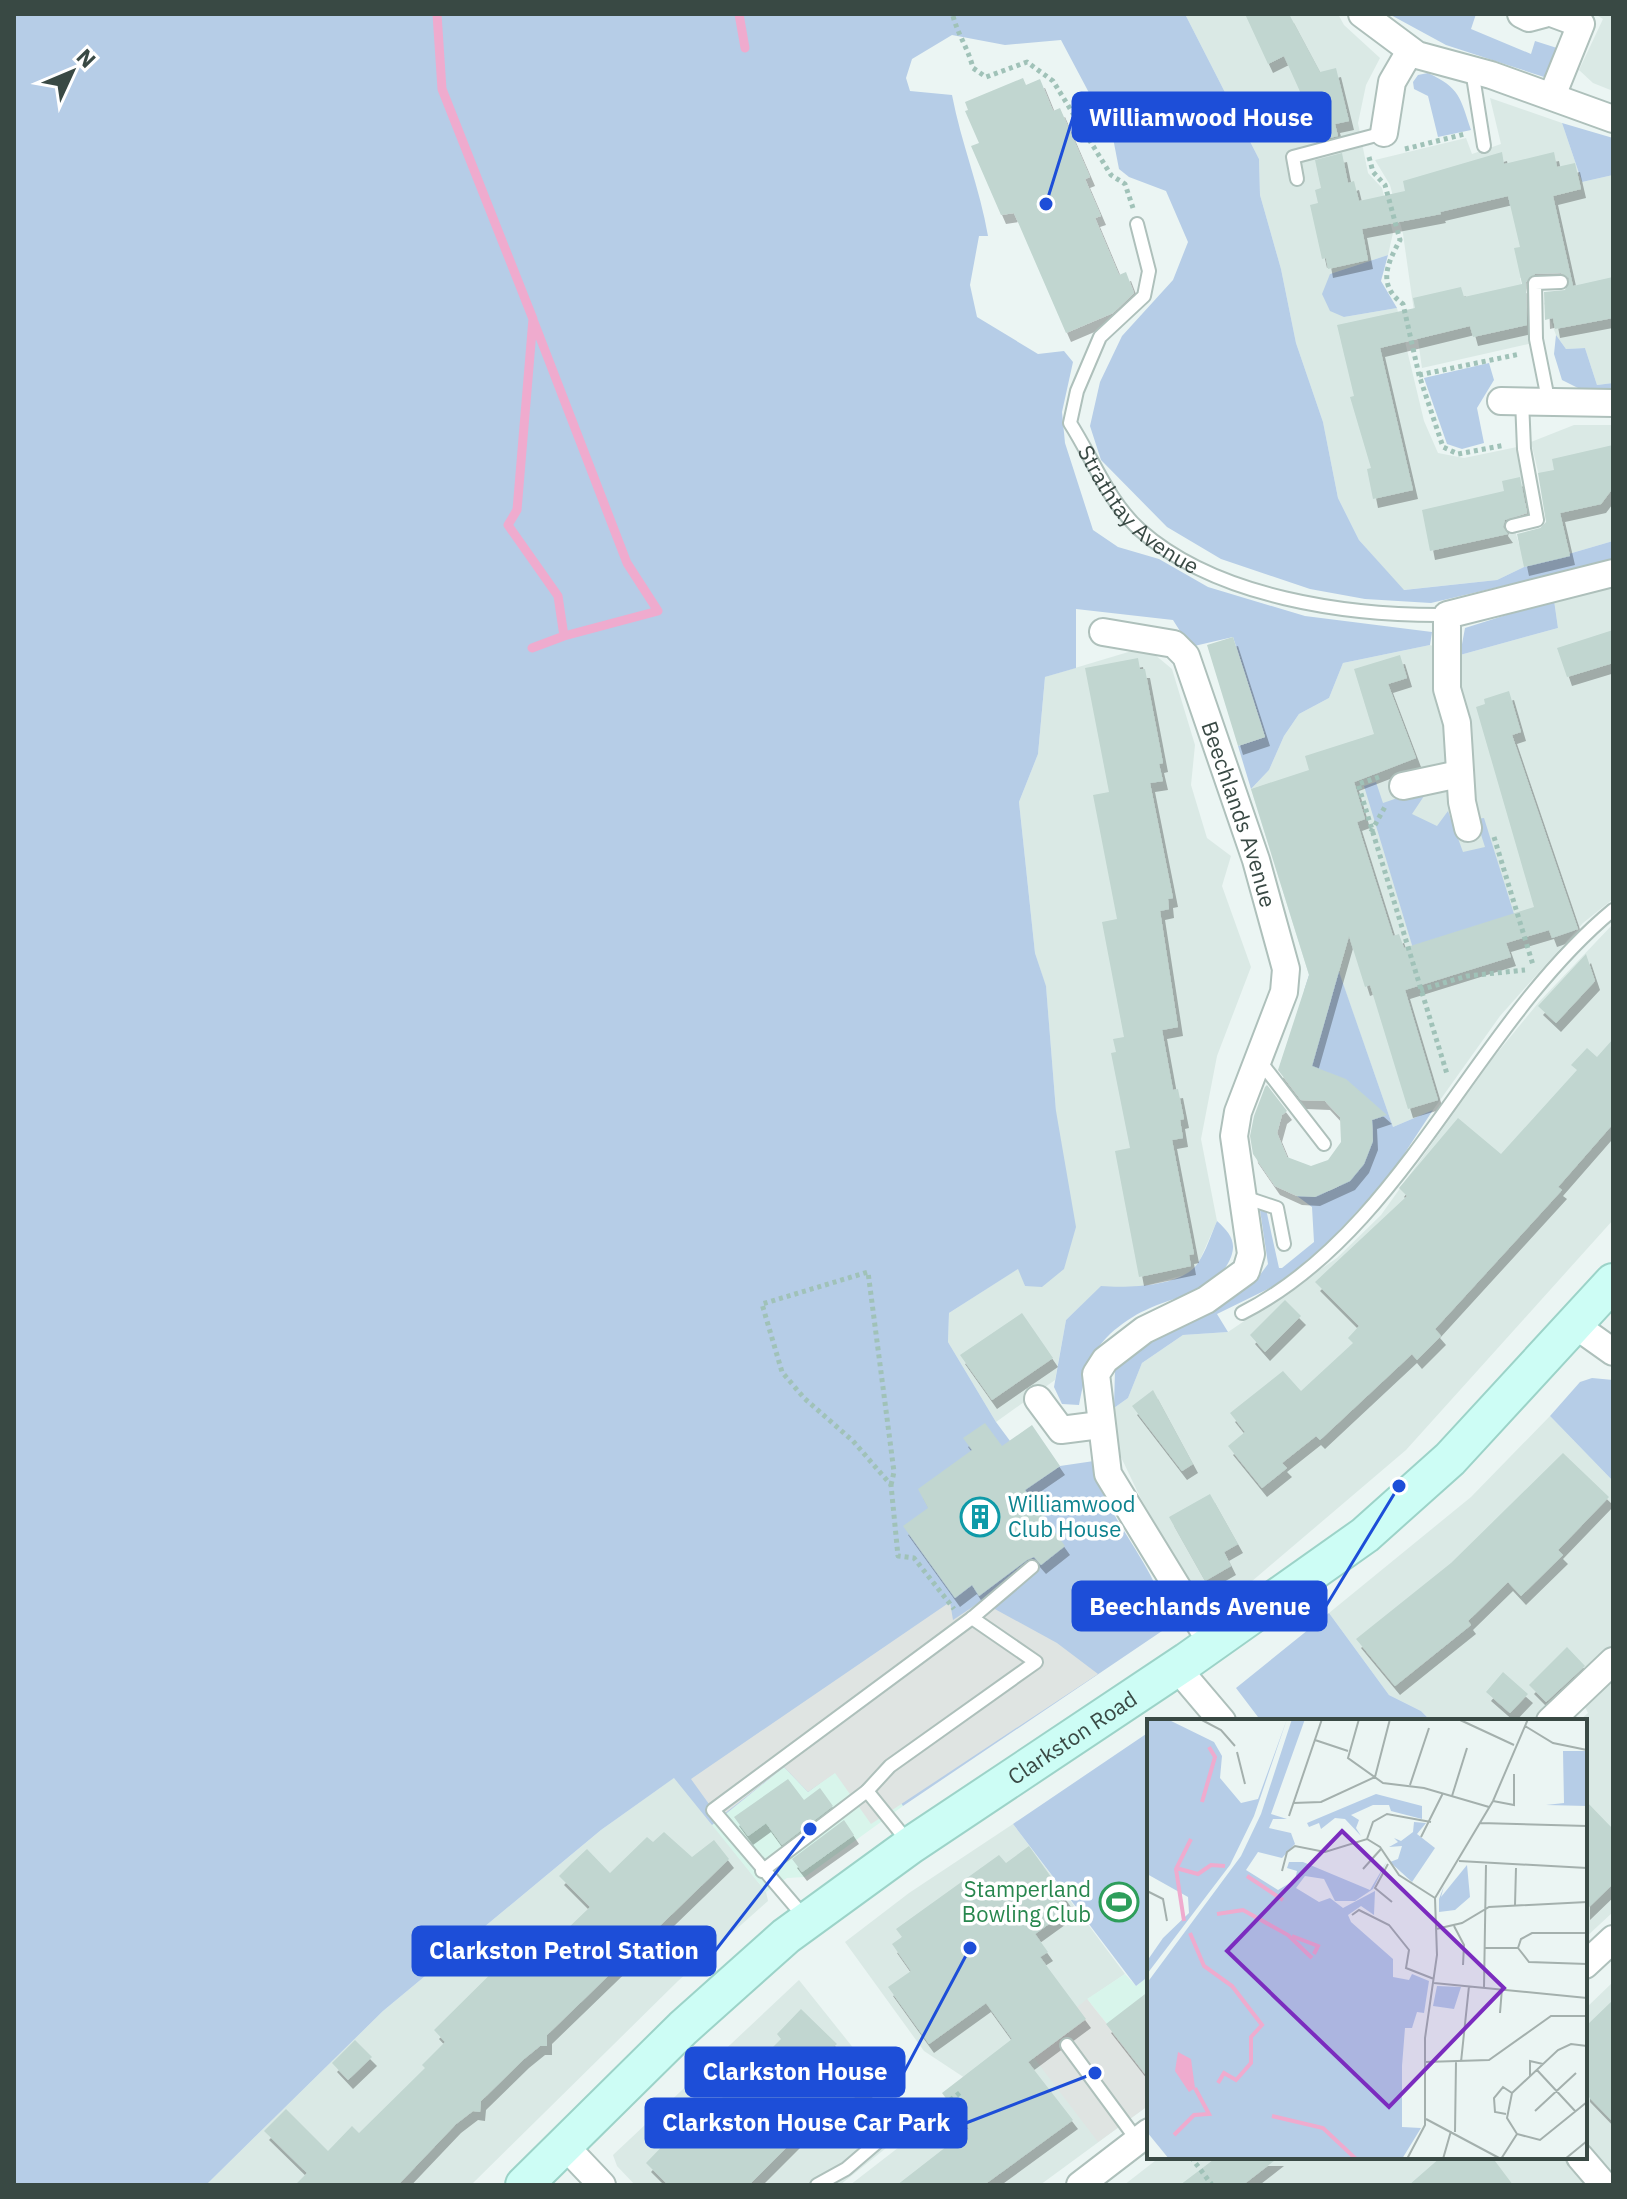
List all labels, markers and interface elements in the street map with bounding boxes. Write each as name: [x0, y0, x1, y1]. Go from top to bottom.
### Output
north arrow: [32, 32, 112, 112]
text: N: [71, 42, 103, 74]
callout: Williamwood House: [1073, 93, 1330, 141]
text: Williamwood House: [1089, 101, 1313, 133]
street label: Strathtay Avenue: [1072, 440, 1204, 580]
street label: Beechlands Avenue: [1195, 717, 1283, 911]
place label: Williamwood Club House: [1008, 1489, 1136, 1543]
building icon: Williamwood Club House: [959, 1496, 1001, 1538]
callout: Beechlands Avenue: [1073, 1582, 1326, 1630]
text: Beechlands Avenue: [1089, 1590, 1311, 1622]
street label: Clarkston Road: [1002, 1683, 1142, 1791]
inset map: [1147, 1719, 1587, 2159]
place label: Stamperland Bowling Club: [962, 1874, 1091, 1928]
sports icon: Stamperland Bowling Club: [1098, 1881, 1140, 1923]
callout: Clarkston Petrol Station: [413, 1927, 715, 1975]
text: Clarkston Petrol Station: [429, 1934, 699, 1966]
callout: Clarkston House: [686, 2048, 904, 2096]
text: Clarkston House: [702, 2055, 888, 2087]
callout: Clarkston House Car Park: [646, 2099, 966, 2147]
text: Clarkston House Car Park: [662, 2106, 950, 2138]

